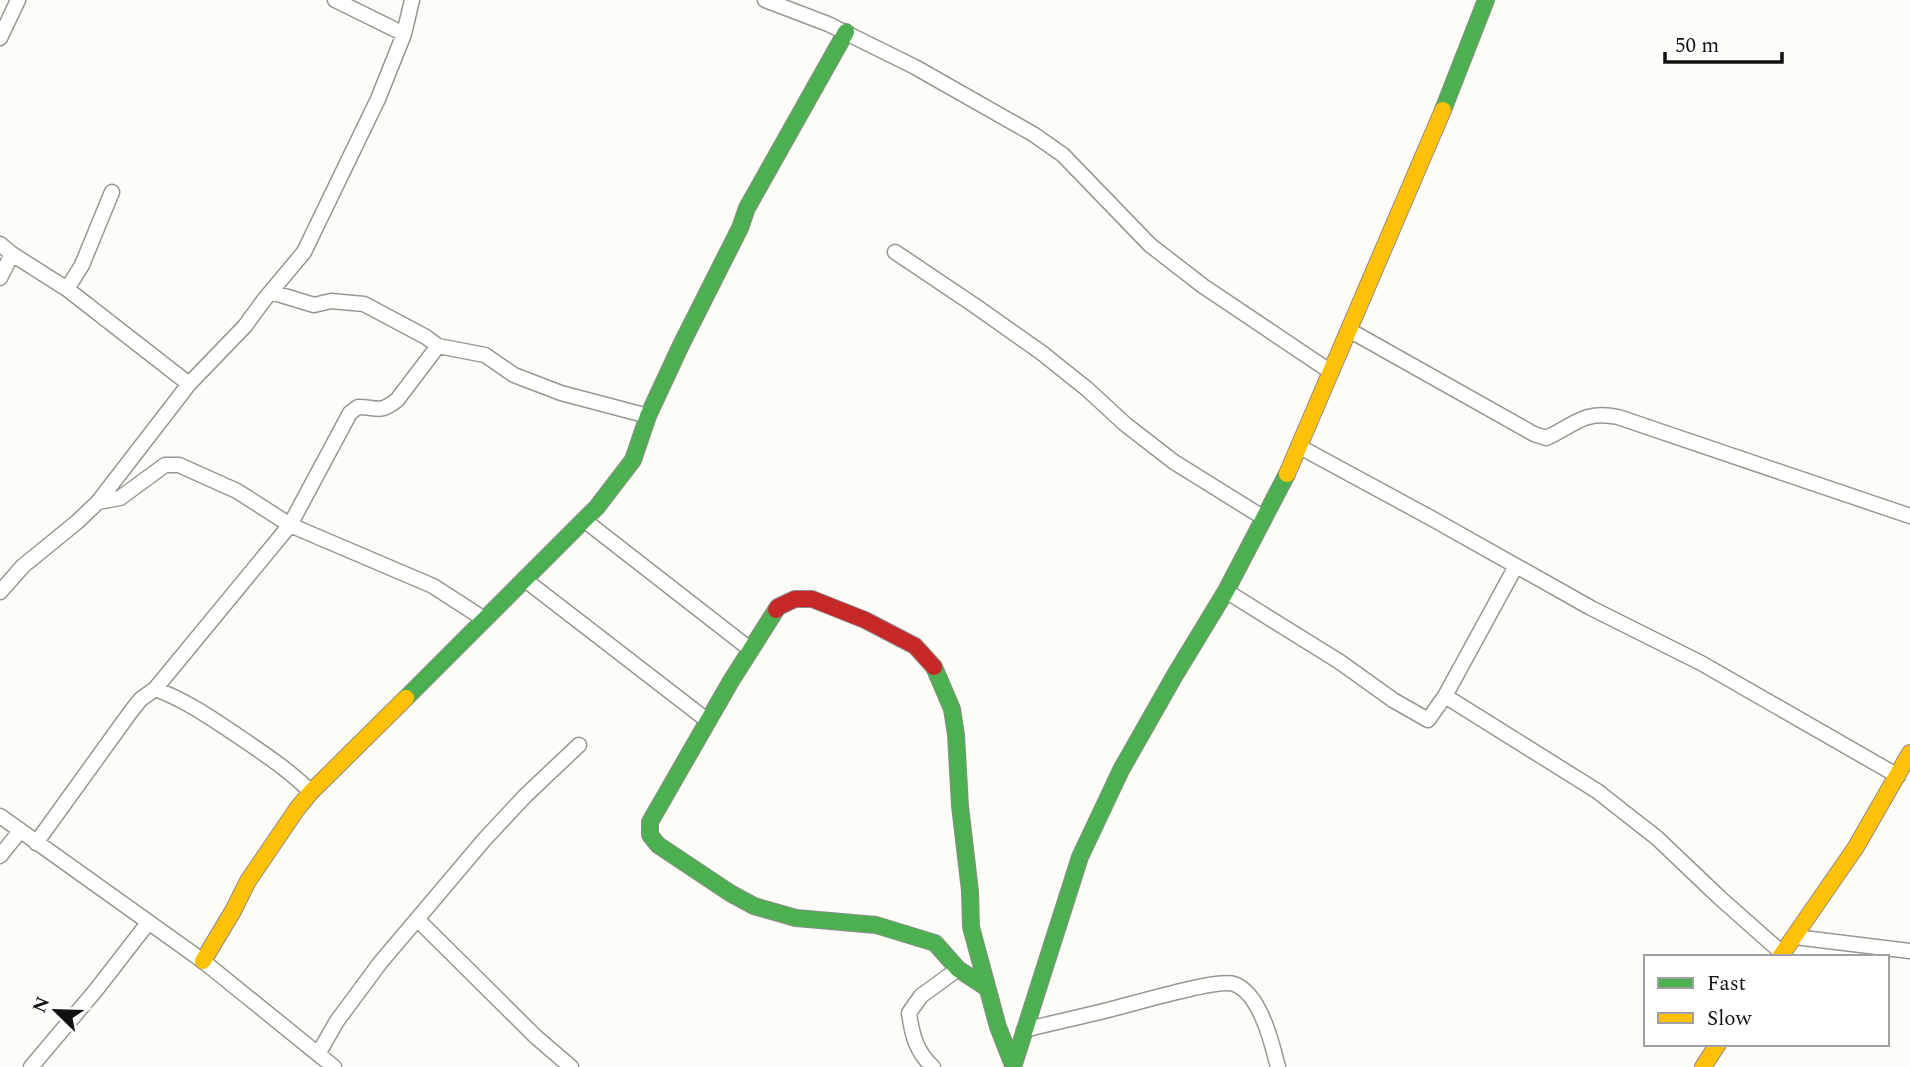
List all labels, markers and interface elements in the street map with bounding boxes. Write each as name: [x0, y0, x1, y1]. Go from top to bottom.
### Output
scale bar: [1665, 21, 1782, 65]
text: 50 m: [1675, 30, 1719, 62]
legend: [1644, 955, 1889, 1046]
text: Fast: [1707, 968, 1746, 1000]
north arrow: [21, 976, 91, 1046]
text: N: [25, 992, 58, 1018]
text: Slow: [1707, 1003, 1753, 1035]

